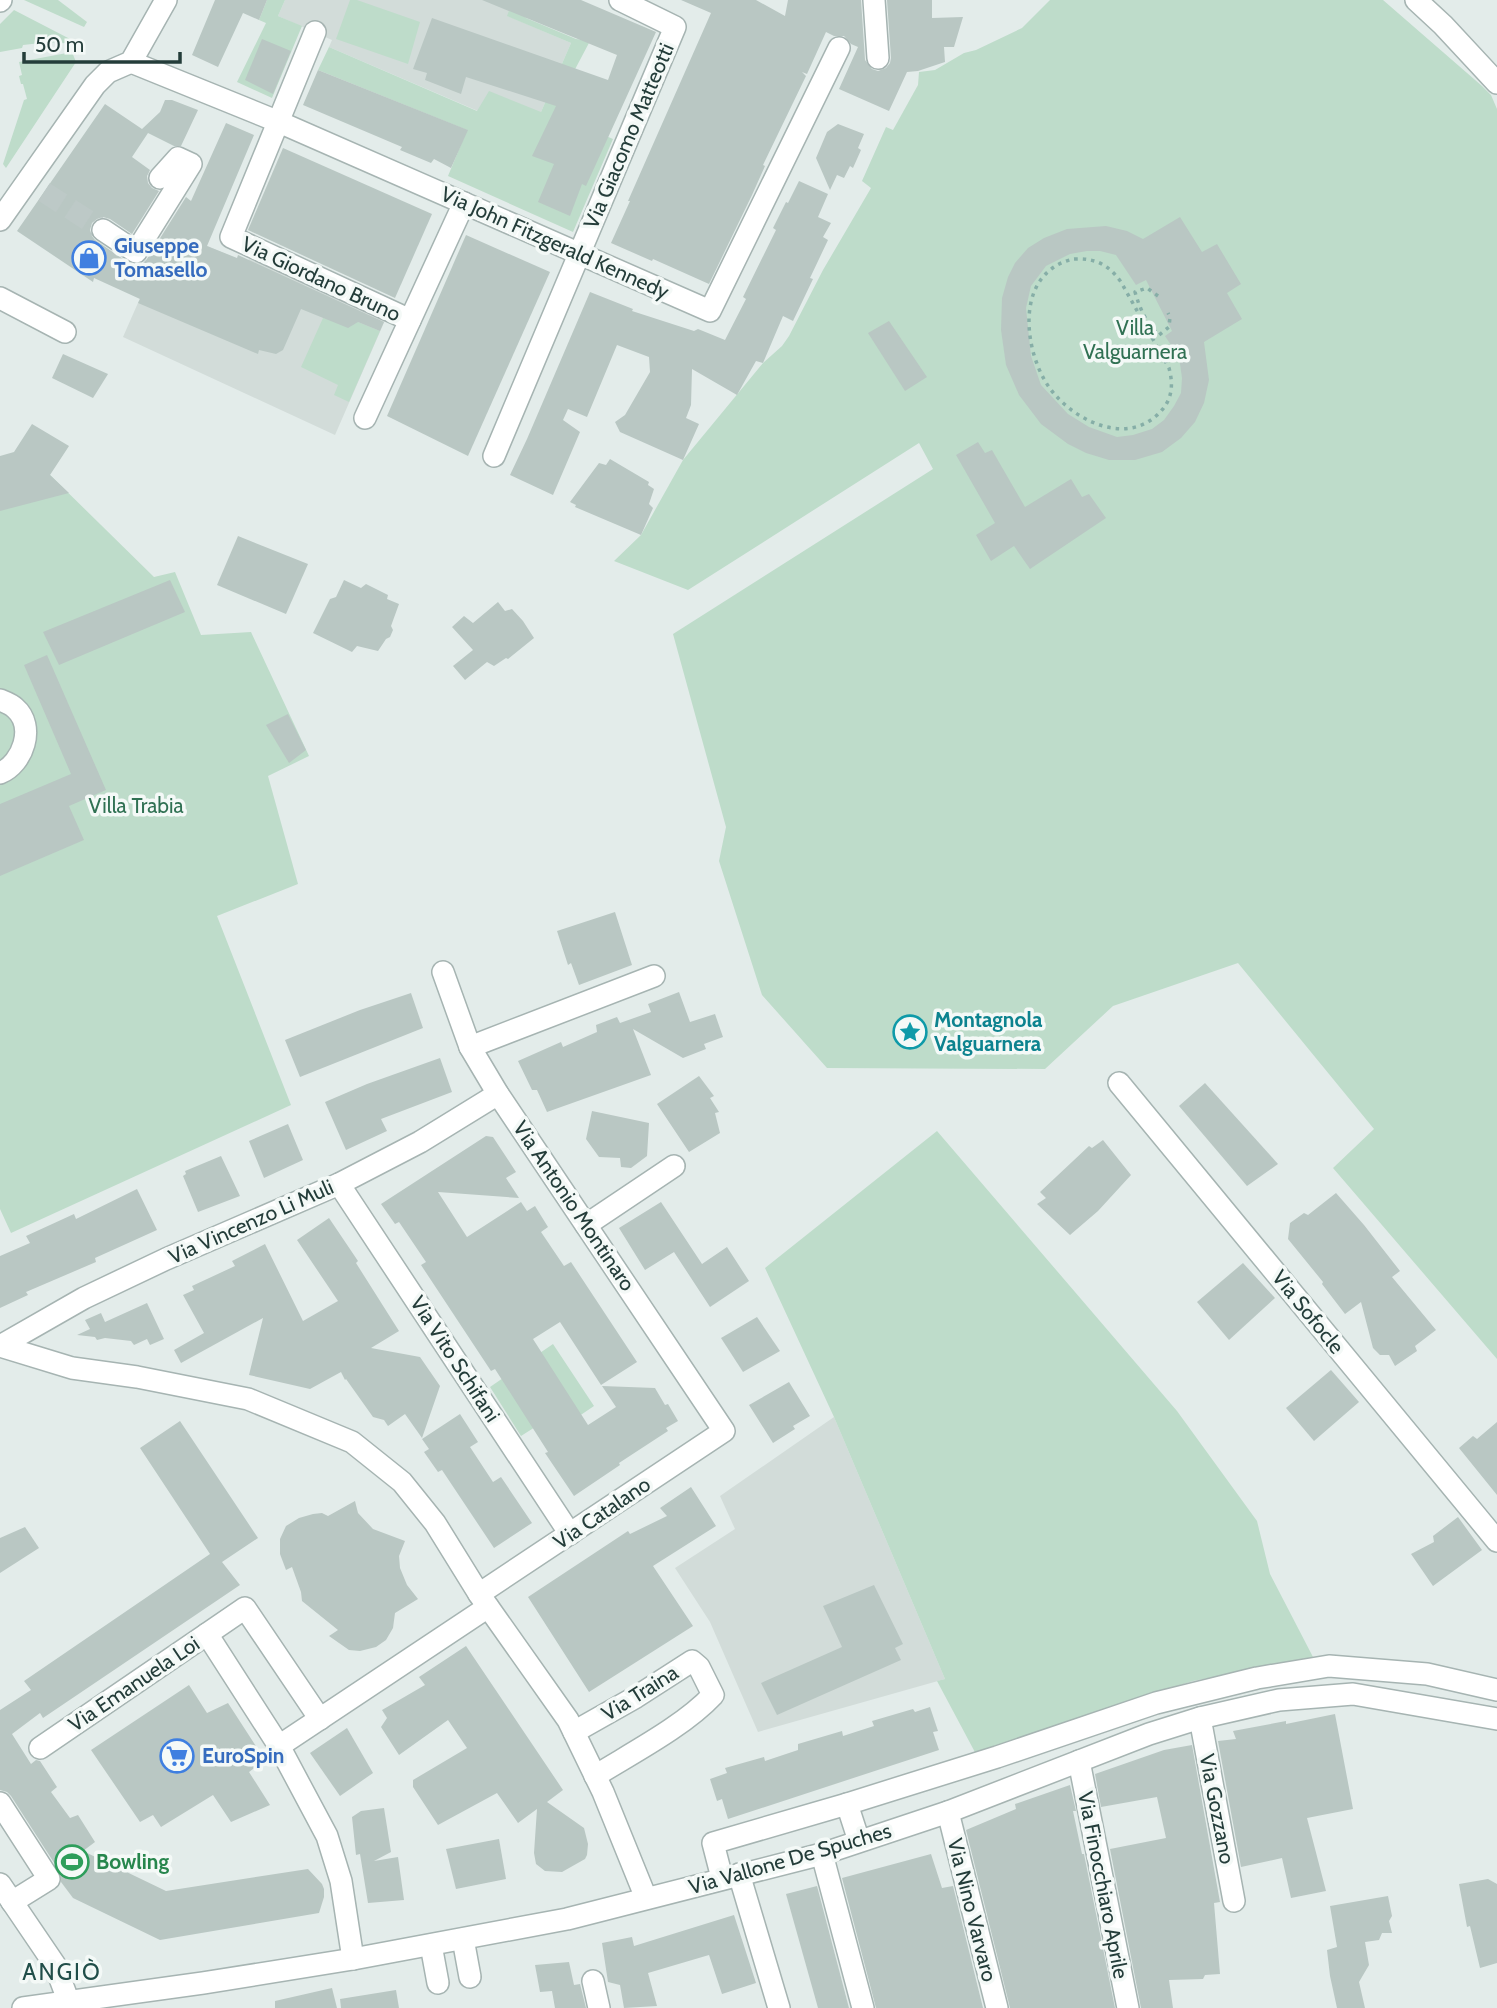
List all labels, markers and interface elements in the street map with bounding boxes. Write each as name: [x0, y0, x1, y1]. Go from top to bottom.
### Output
scale bar: [24, 21, 180, 65]
text: 50 m: [35, 32, 84, 57]
street label: Via Giacomo Matteotti: [578, 39, 679, 232]
street label: Via John Fitzgerald Kennedy: [437, 181, 673, 304]
street label: Via Giordano Bruno: [238, 231, 405, 326]
place label: Giuseppe Tomasello: [114, 233, 207, 282]
shop icon: Giuseppe Tomasello: [70, 239, 108, 277]
park label: Villa Valguarnera: [1083, 315, 1187, 364]
park label: Villa Trabia: [88, 793, 184, 818]
place label: Montagnola Valguarnera: [934, 1007, 1043, 1056]
place icon: Montagnola Valguarnera: [891, 1013, 929, 1051]
street label: Via Antonio Montinaro: [508, 1116, 641, 1295]
street label: Via Vincenzo Li Muli: [165, 1174, 337, 1269]
street label: Via Sofocle: [1267, 1265, 1350, 1359]
street label: Via Vito Schifani: [405, 1291, 505, 1426]
street label: Via Catalano: [549, 1471, 655, 1554]
street label: Via Emanuela Loi: [64, 1631, 204, 1737]
street label: Via Traina: [597, 1659, 682, 1726]
supermarket icon: EuroSpin: [158, 1737, 196, 1775]
place label: EuroSpin: [202, 1743, 284, 1768]
street label: Via Gozzano: [1195, 1752, 1240, 1866]
street label: Via Finocchiaro Aprile: [1073, 1789, 1134, 1981]
street label: Via Vallone De Spuches: [686, 1818, 894, 1899]
street label: Via Nino Varvaro: [943, 1836, 1002, 1984]
sports icon: Bowling: [53, 1843, 91, 1881]
place label: Bowling: [96, 1849, 169, 1874]
district label: ANGIÒ: [22, 1958, 102, 1986]

